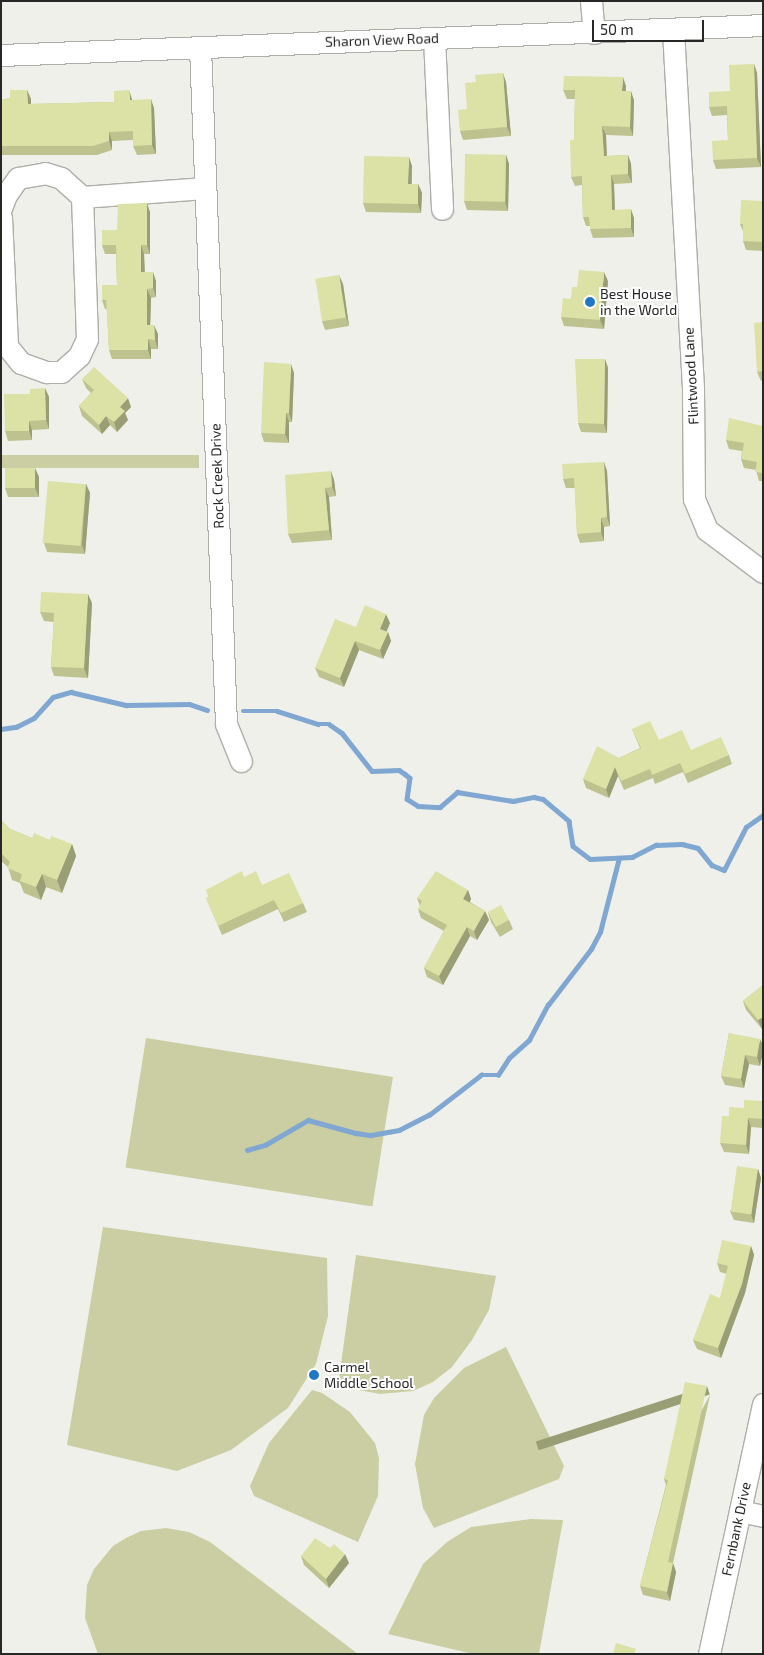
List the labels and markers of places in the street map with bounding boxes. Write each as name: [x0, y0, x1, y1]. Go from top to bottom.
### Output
place label: Best House in the World: [600, 286, 678, 318]
marker: Best House in the World: [584, 296, 596, 308]
place label: Carmel Middle School: [324, 1359, 413, 1391]
marker: Carmel Middle School: [308, 1369, 320, 1381]

